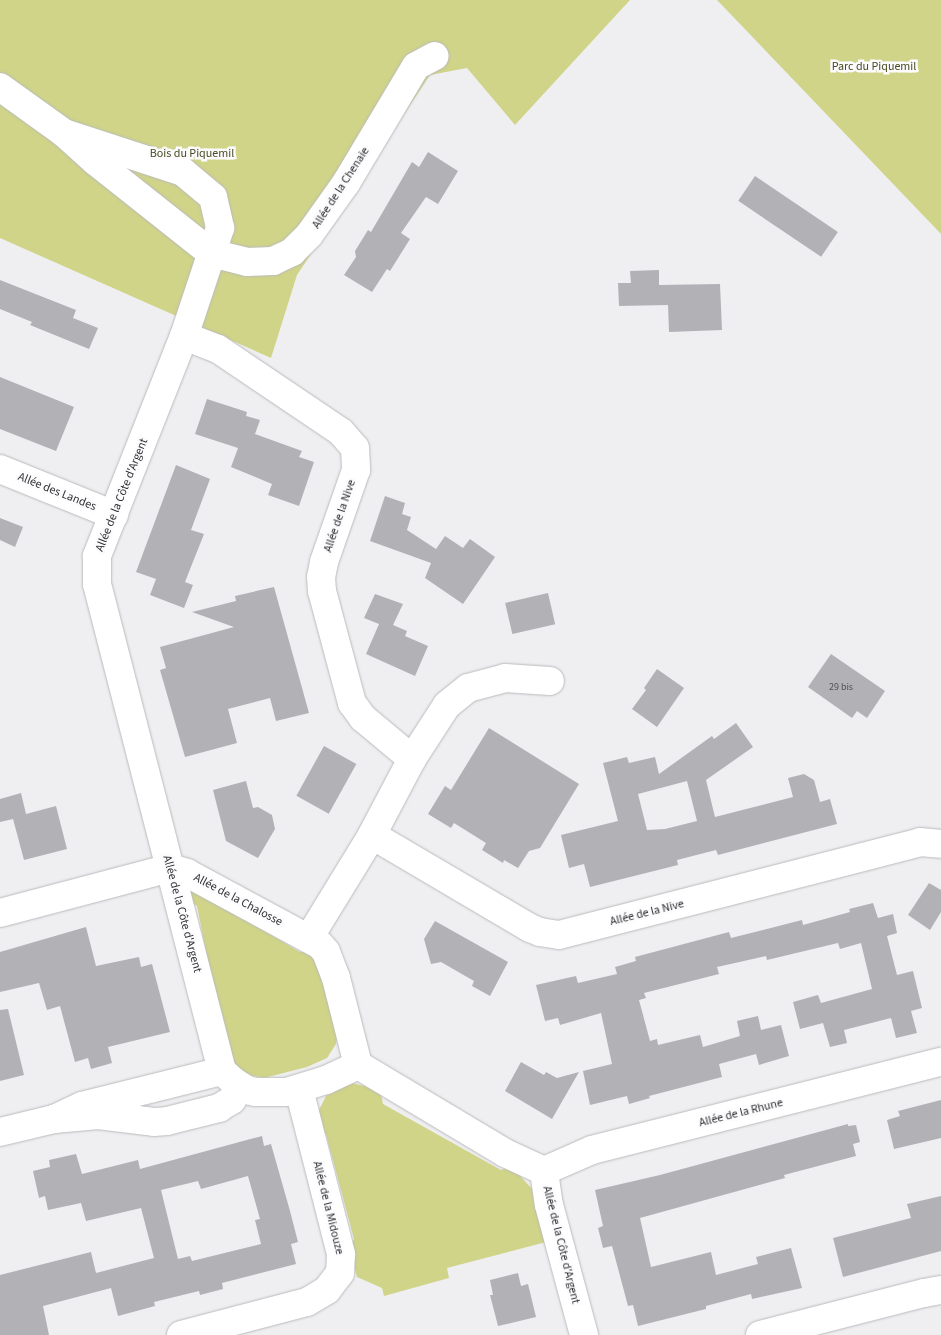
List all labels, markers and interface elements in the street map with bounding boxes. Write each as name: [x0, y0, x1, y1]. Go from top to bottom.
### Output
park label: Parc du Piquemil: [832, 60, 916, 74]
street label: Allée de la Chenaie: [309, 145, 373, 231]
park label: Bois du Piquemil: [150, 147, 234, 161]
street label: Allée de la Côte d'Argent: [93, 436, 151, 554]
street label: Allée des Landes: [16, 470, 98, 514]
street label: Allée de la Nive: [321, 478, 359, 554]
house number: 29 bis: [829, 682, 853, 694]
street label: Allée de la Côte d'Argent: [159, 854, 205, 974]
street label: Allée de la Chalosse: [191, 871, 285, 929]
street label: Allée de la Nive: [609, 897, 685, 929]
street label: Allée de la Rhune: [698, 1096, 784, 1130]
street label: Allée de la Midouze: [309, 1160, 347, 1256]
street label: Allée de la Côte d'Argent: [539, 1185, 583, 1305]

